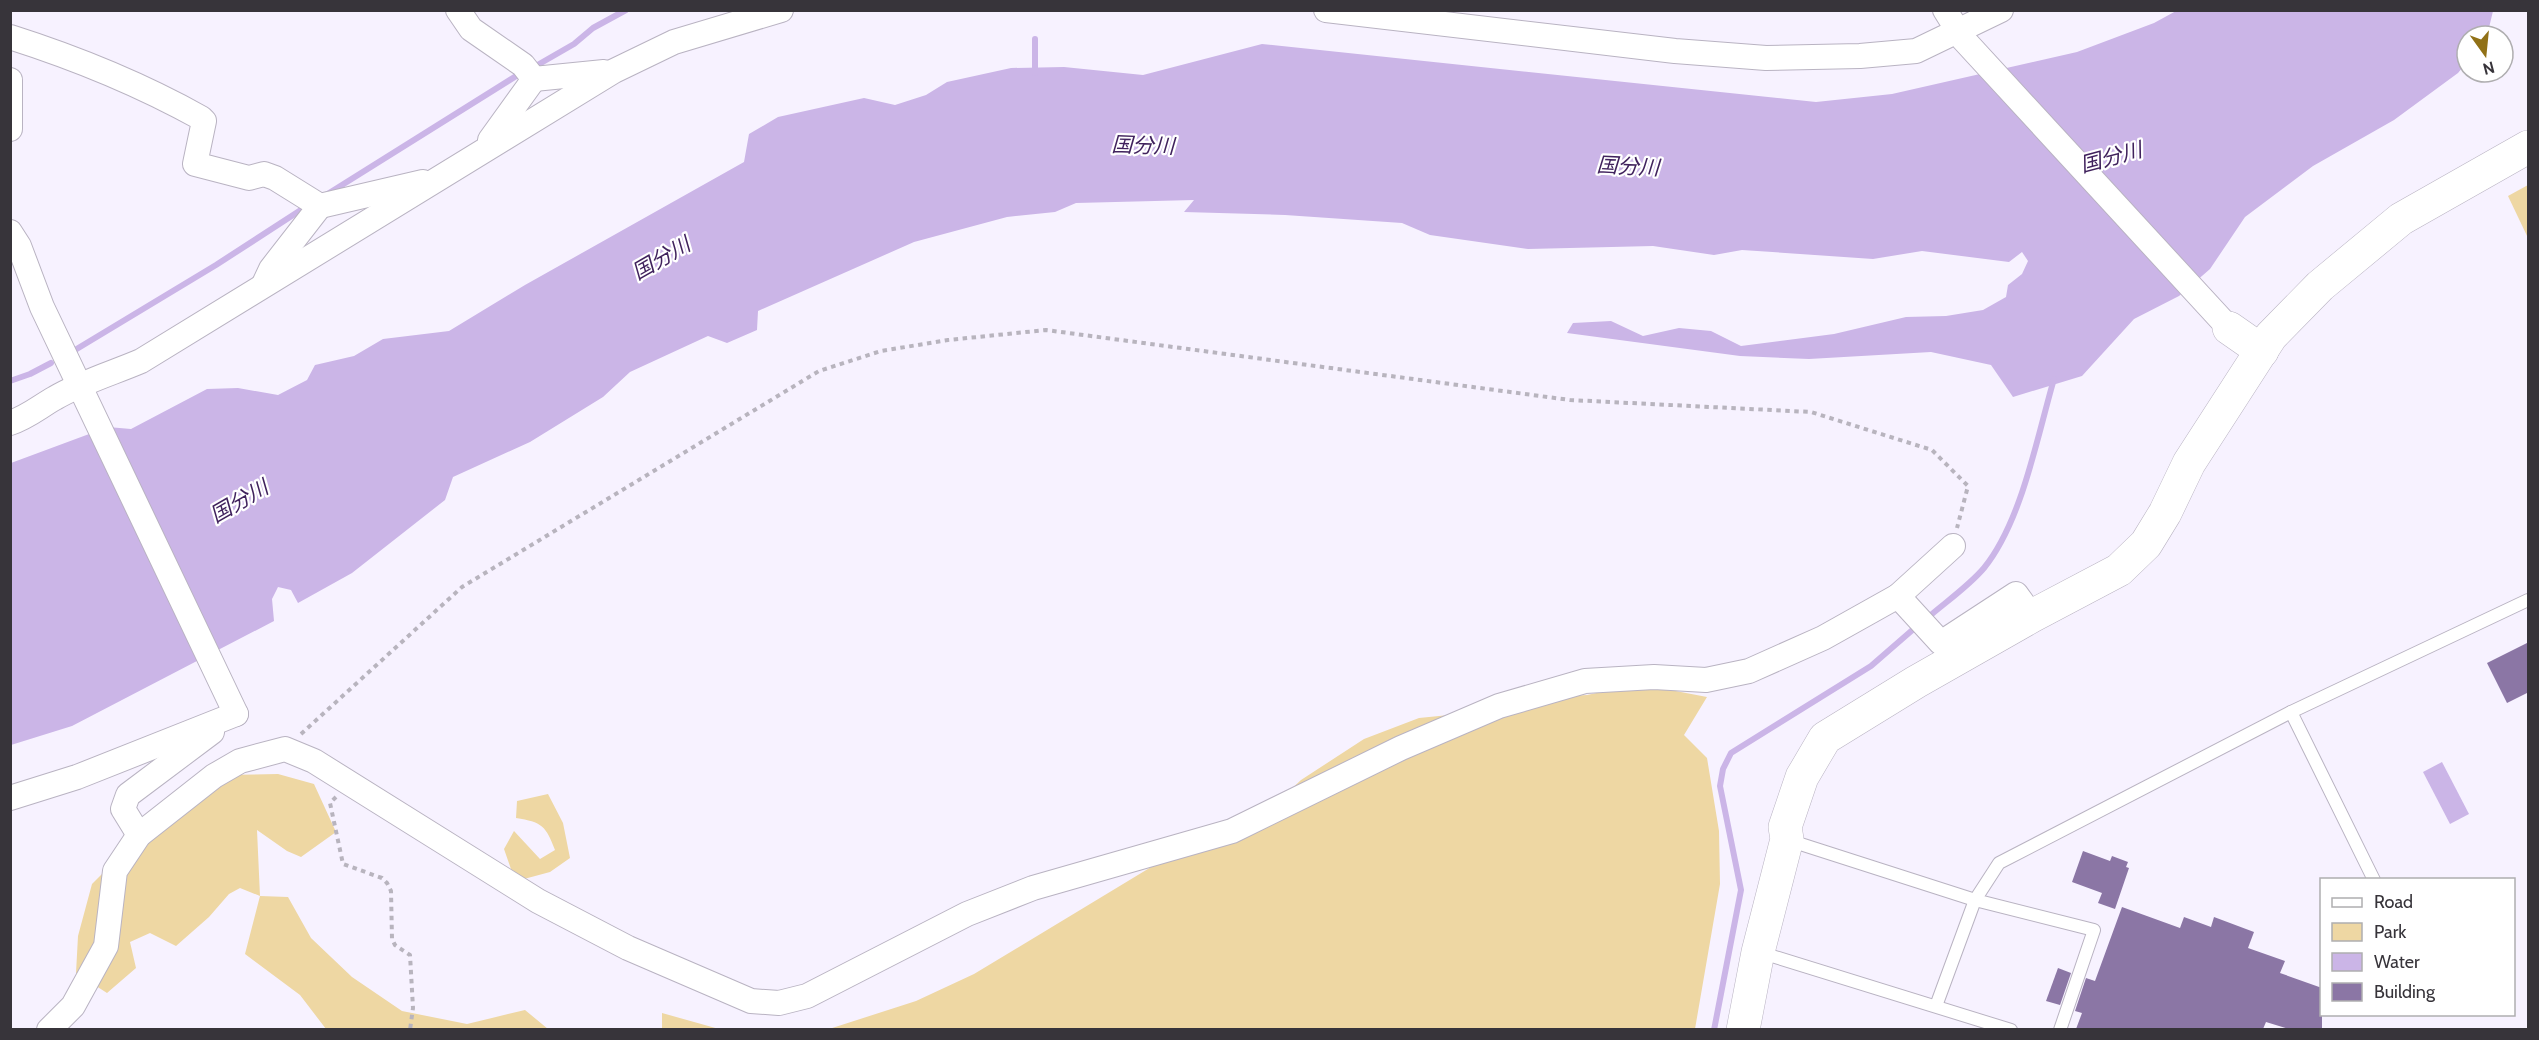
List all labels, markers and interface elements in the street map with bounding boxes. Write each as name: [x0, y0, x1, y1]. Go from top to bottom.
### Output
north arrow: [2455, 24, 2515, 84]
text: N: [2481, 57, 2497, 79]
water label: 国分川: [1111, 131, 1177, 159]
water label: 国分川: [2077, 136, 2147, 177]
water label: 国分川: [1596, 152, 1662, 180]
water label: 国分川: [627, 230, 696, 285]
water label: 国分川: [205, 473, 274, 528]
legend: [2320, 878, 2515, 1016]
text: Road: [2374, 891, 2413, 913]
text: Park: [2374, 921, 2407, 943]
text: Water: [2374, 951, 2420, 973]
text: Building: [2374, 981, 2436, 1003]

